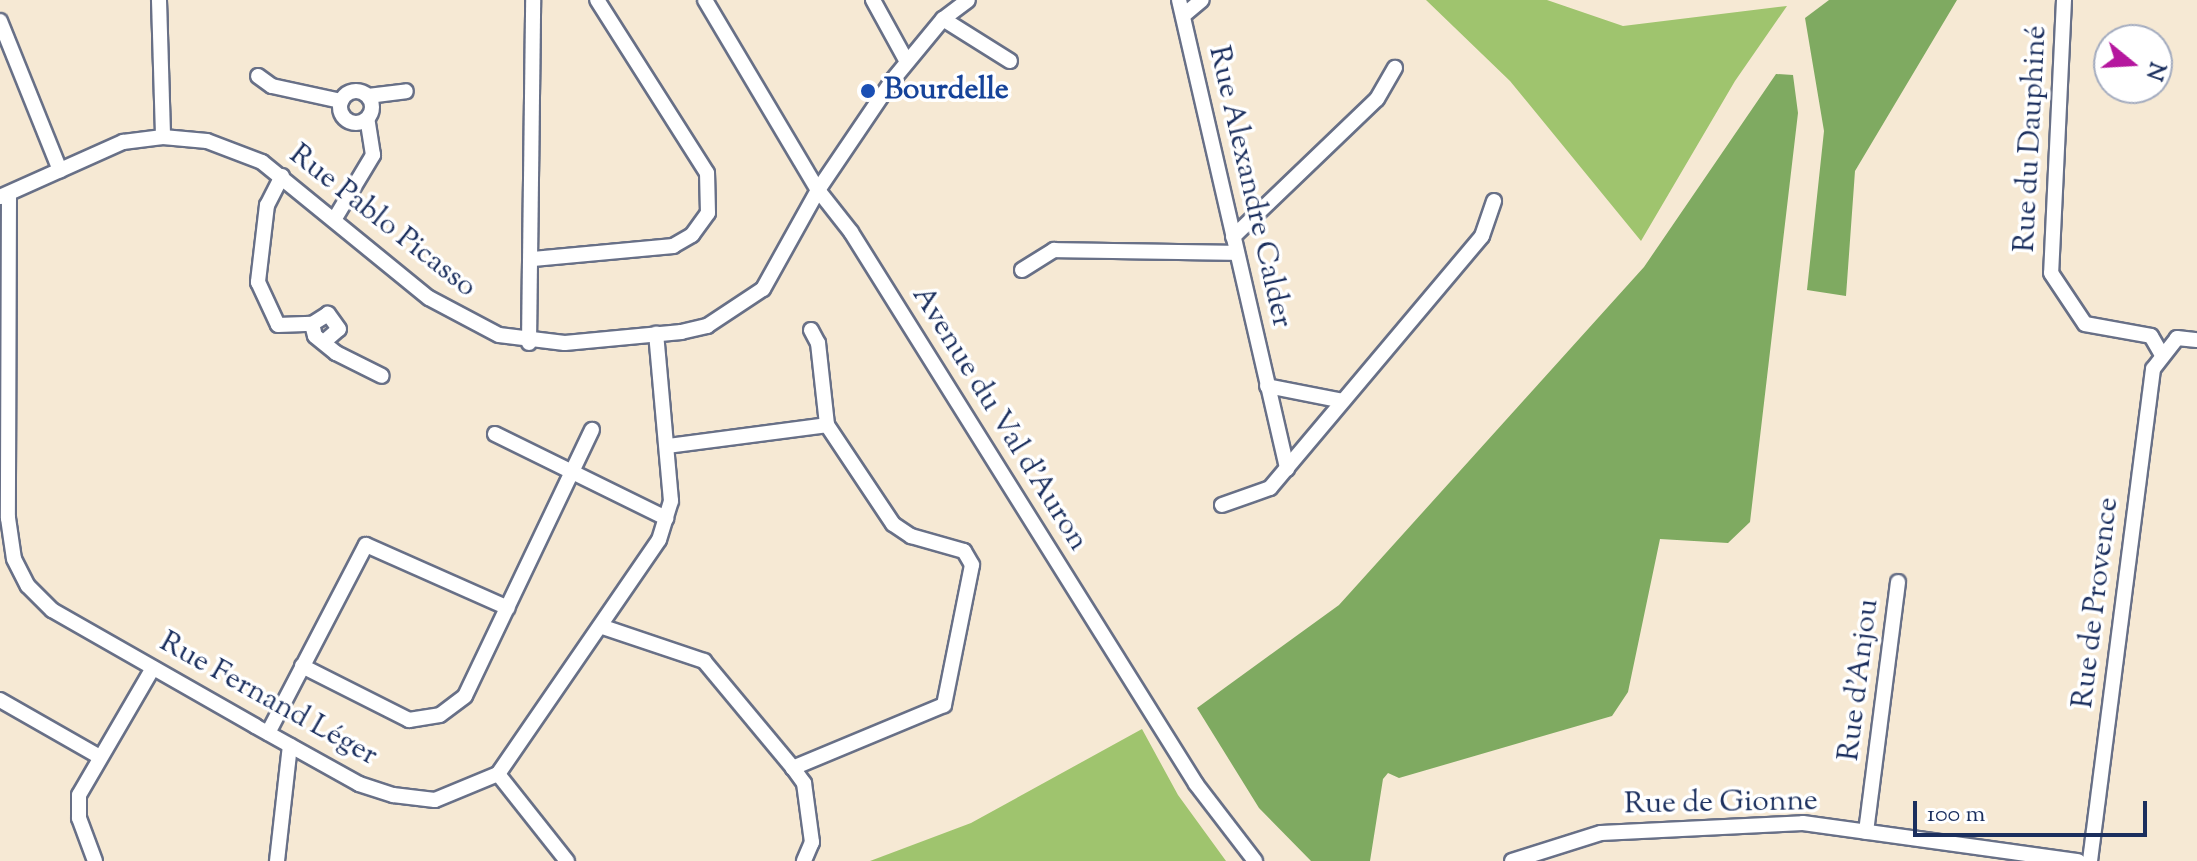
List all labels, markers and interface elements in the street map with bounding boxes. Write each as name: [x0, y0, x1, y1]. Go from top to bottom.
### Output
north arrow: [2093, 24, 2173, 104]
street label: Rue du Dauphiné: [2008, 25, 2056, 253]
street label: Rue Alexandre Calder: [1199, 43, 1299, 331]
text: N: [2136, 58, 2172, 84]
place label: Bourdelle: [884, 73, 1009, 109]
marker: Bourdelle: [859, 82, 877, 100]
street label: Rue Pablo Picasso: [281, 138, 483, 306]
street label: Avenue du Val d'Auron: [903, 280, 1095, 558]
street label: Rue de Provence: [2066, 495, 2128, 711]
street label: Rue d'Anjou: [1832, 597, 1888, 763]
street label: Rue Fernand Léger: [153, 625, 383, 775]
street label: Rue de Gionne: [1624, 784, 1818, 824]
scale bar: [1917, 785, 2151, 835]
text: 100 m: [1927, 798, 1985, 832]

